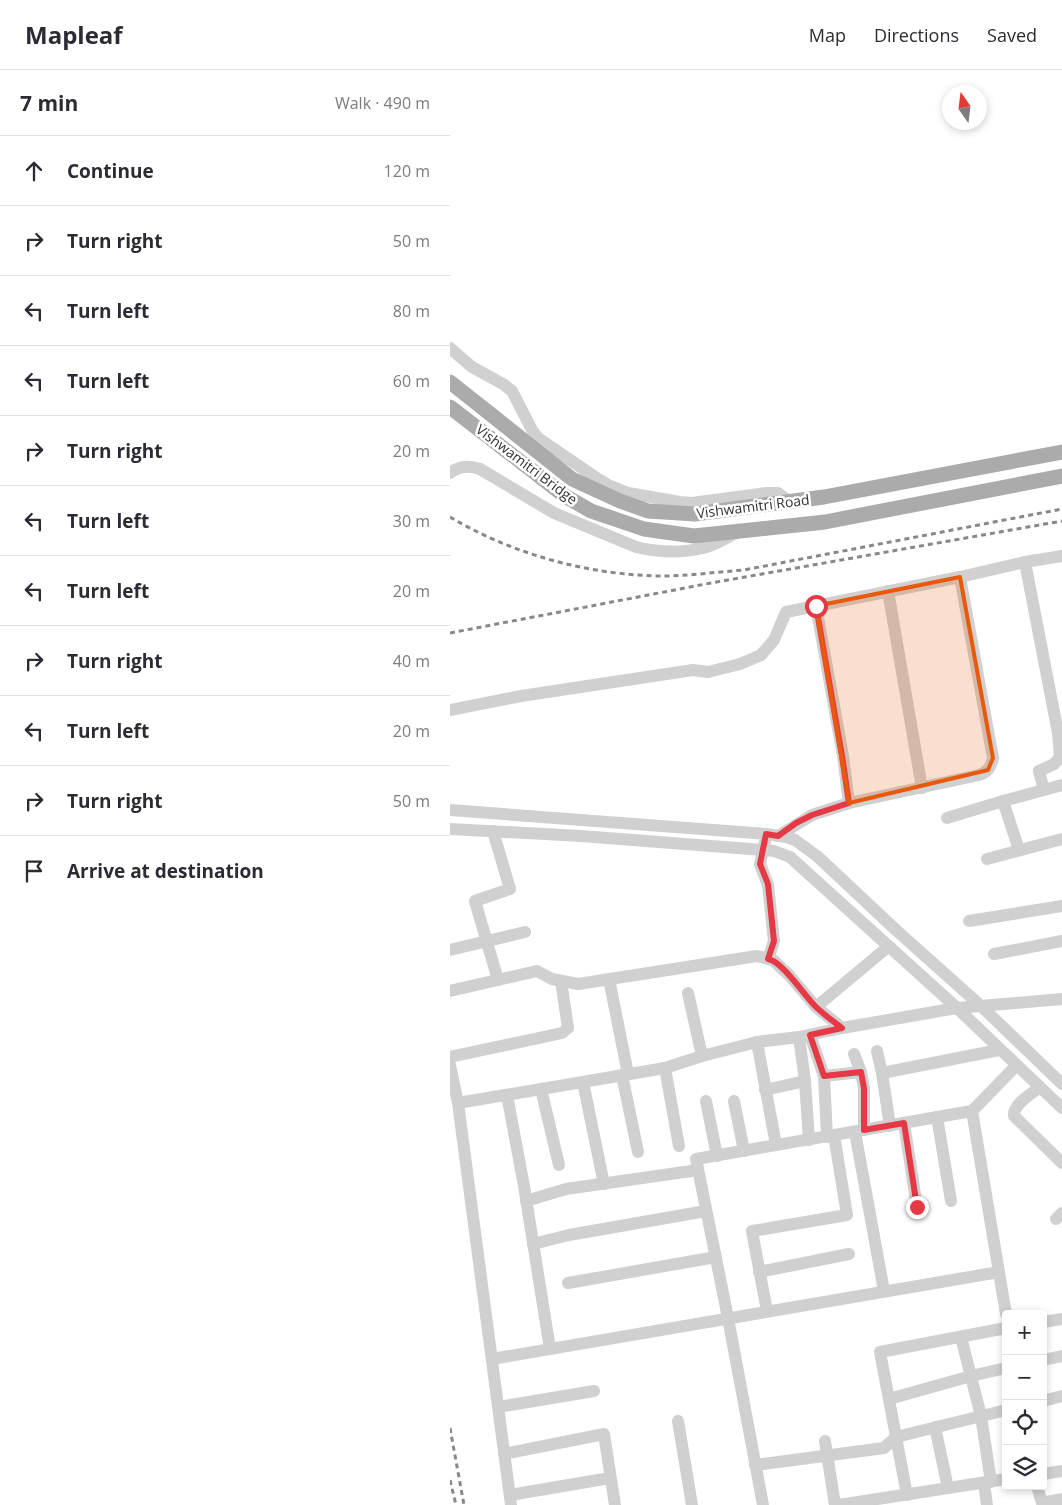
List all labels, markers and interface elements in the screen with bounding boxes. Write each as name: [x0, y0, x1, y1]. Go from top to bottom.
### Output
text: Mapleaf: [25, 18, 123, 51]
text: Map: [809, 23, 846, 47]
text: Directions: [874, 23, 959, 47]
text: Saved: [987, 23, 1037, 47]
north arrow: [942, 85, 987, 130]
text: 7 min: [20, 89, 78, 117]
text: Walk · 490 m: [335, 92, 430, 114]
icon: ahead: [20, 157, 48, 185]
text: Continue: [67, 158, 154, 184]
text: 120 m: [384, 160, 430, 182]
icon: right: [20, 227, 48, 255]
text: Turn right: [67, 228, 162, 254]
text: 50 m: [393, 230, 430, 252]
icon: left: [20, 297, 48, 325]
text: Turn left: [67, 298, 149, 324]
text: 80 m: [393, 300, 430, 322]
icon: left: [20, 367, 48, 395]
text: Turn left: [67, 368, 149, 394]
text: 60 m: [393, 370, 430, 392]
street label: Vishwamitri Bridge: [472, 420, 582, 509]
icon: right: [20, 437, 48, 465]
text: Turn right: [67, 438, 162, 464]
text: 20 m: [393, 440, 430, 462]
street label: Vishwamitri Road: [695, 490, 811, 522]
icon: left: [20, 507, 48, 535]
text: Turn left: [67, 508, 149, 534]
text: 30 m: [393, 510, 430, 532]
icon: left: [20, 577, 48, 605]
text: Turn left: [67, 578, 149, 604]
text: 20 m: [393, 580, 430, 602]
route start: [805, 595, 828, 618]
icon: right: [20, 647, 48, 675]
text: Turn right: [67, 648, 162, 674]
text: 40 m: [393, 650, 430, 672]
icon: left: [20, 717, 48, 745]
text: Turn left: [67, 718, 149, 744]
text: 20 m: [393, 720, 430, 742]
icon: right: [20, 787, 48, 815]
text: Turn right: [67, 788, 162, 814]
text: 50 m: [393, 790, 430, 812]
icon: arrive: [20, 857, 48, 885]
text: Arrive at destination: [67, 858, 264, 884]
route end: [906, 1196, 929, 1219]
map controls: [1002, 1310, 1047, 1490]
button: +: [1002, 1310, 1047, 1355]
button: −: [1002, 1355, 1047, 1400]
button: locate: [1002, 1400, 1047, 1445]
button: layers: [1002, 1445, 1047, 1490]

